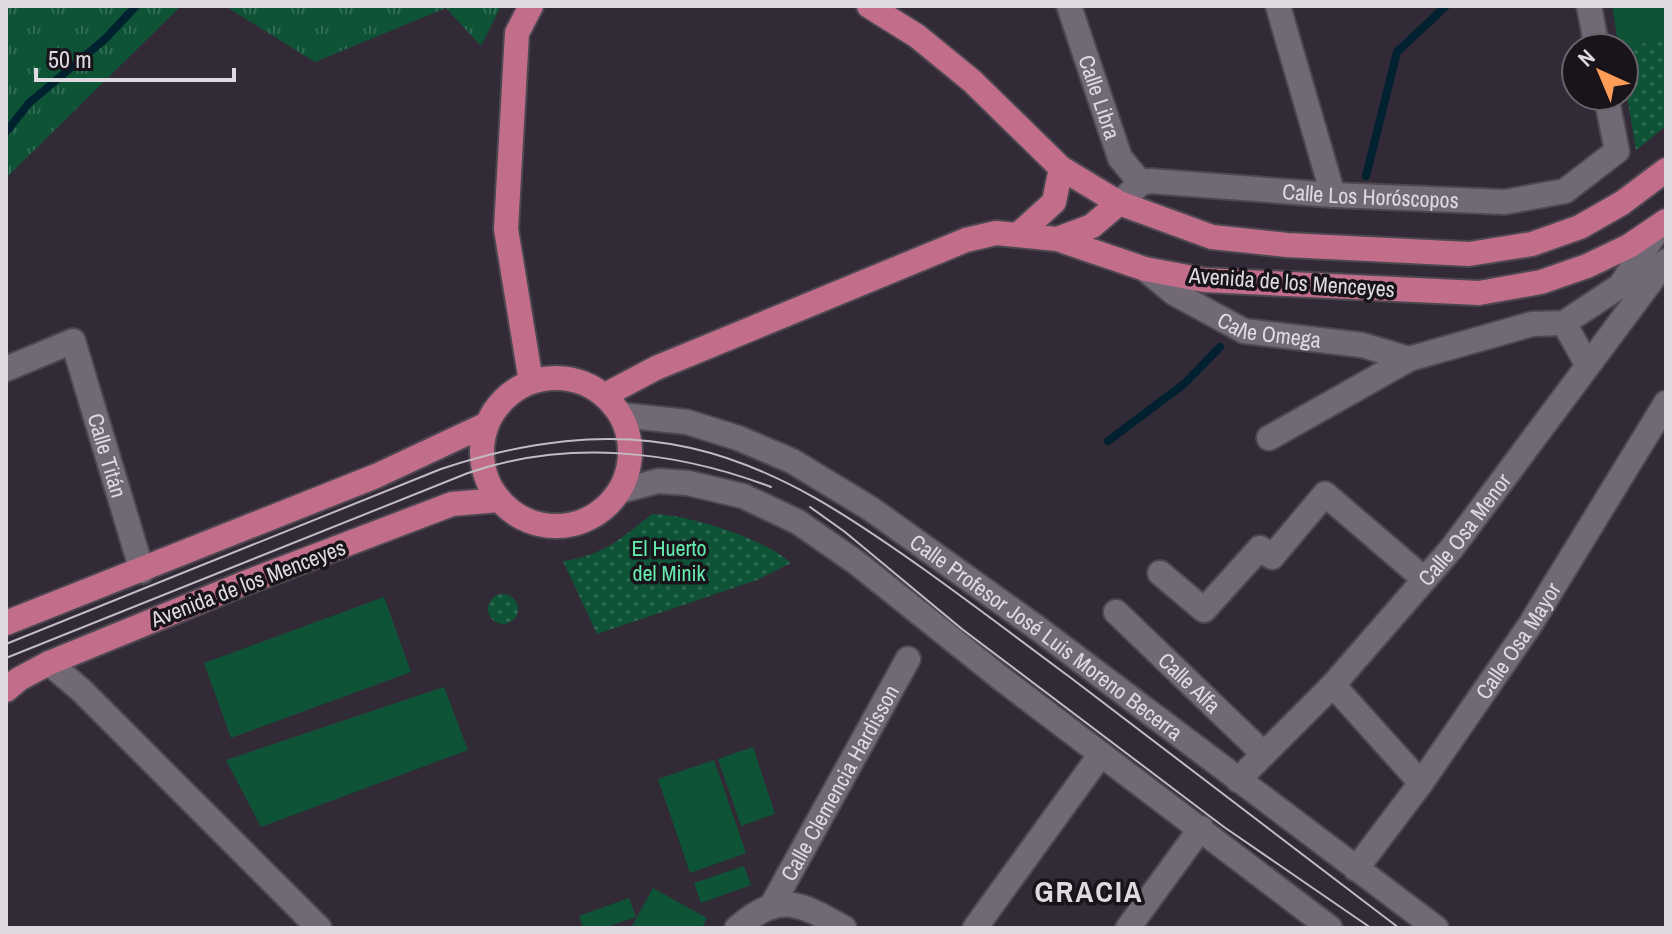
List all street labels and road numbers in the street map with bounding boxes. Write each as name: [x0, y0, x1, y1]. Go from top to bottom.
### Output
street label: Calle Libra: [1071, 51, 1128, 143]
street label: Calle Los Horóscopos: [1281, 176, 1459, 215]
street label: Avenida de los Menceyes: [1187, 260, 1396, 304]
street label: Calle Omega: [1212, 304, 1323, 355]
street label: Calle Titán: [80, 410, 134, 501]
street label: Calle Osa Menor: [1411, 467, 1518, 592]
street label: Calle Profesor José Luis Moreno Becerra: [904, 527, 1189, 747]
street label: Avenida de los Menceyes: [145, 532, 350, 634]
street label: Calle Osa Mayor: [1468, 577, 1568, 705]
street label: Calle Alfa: [1152, 645, 1228, 720]
street label: Calle Clemencia Hardisson: [773, 679, 906, 886]

